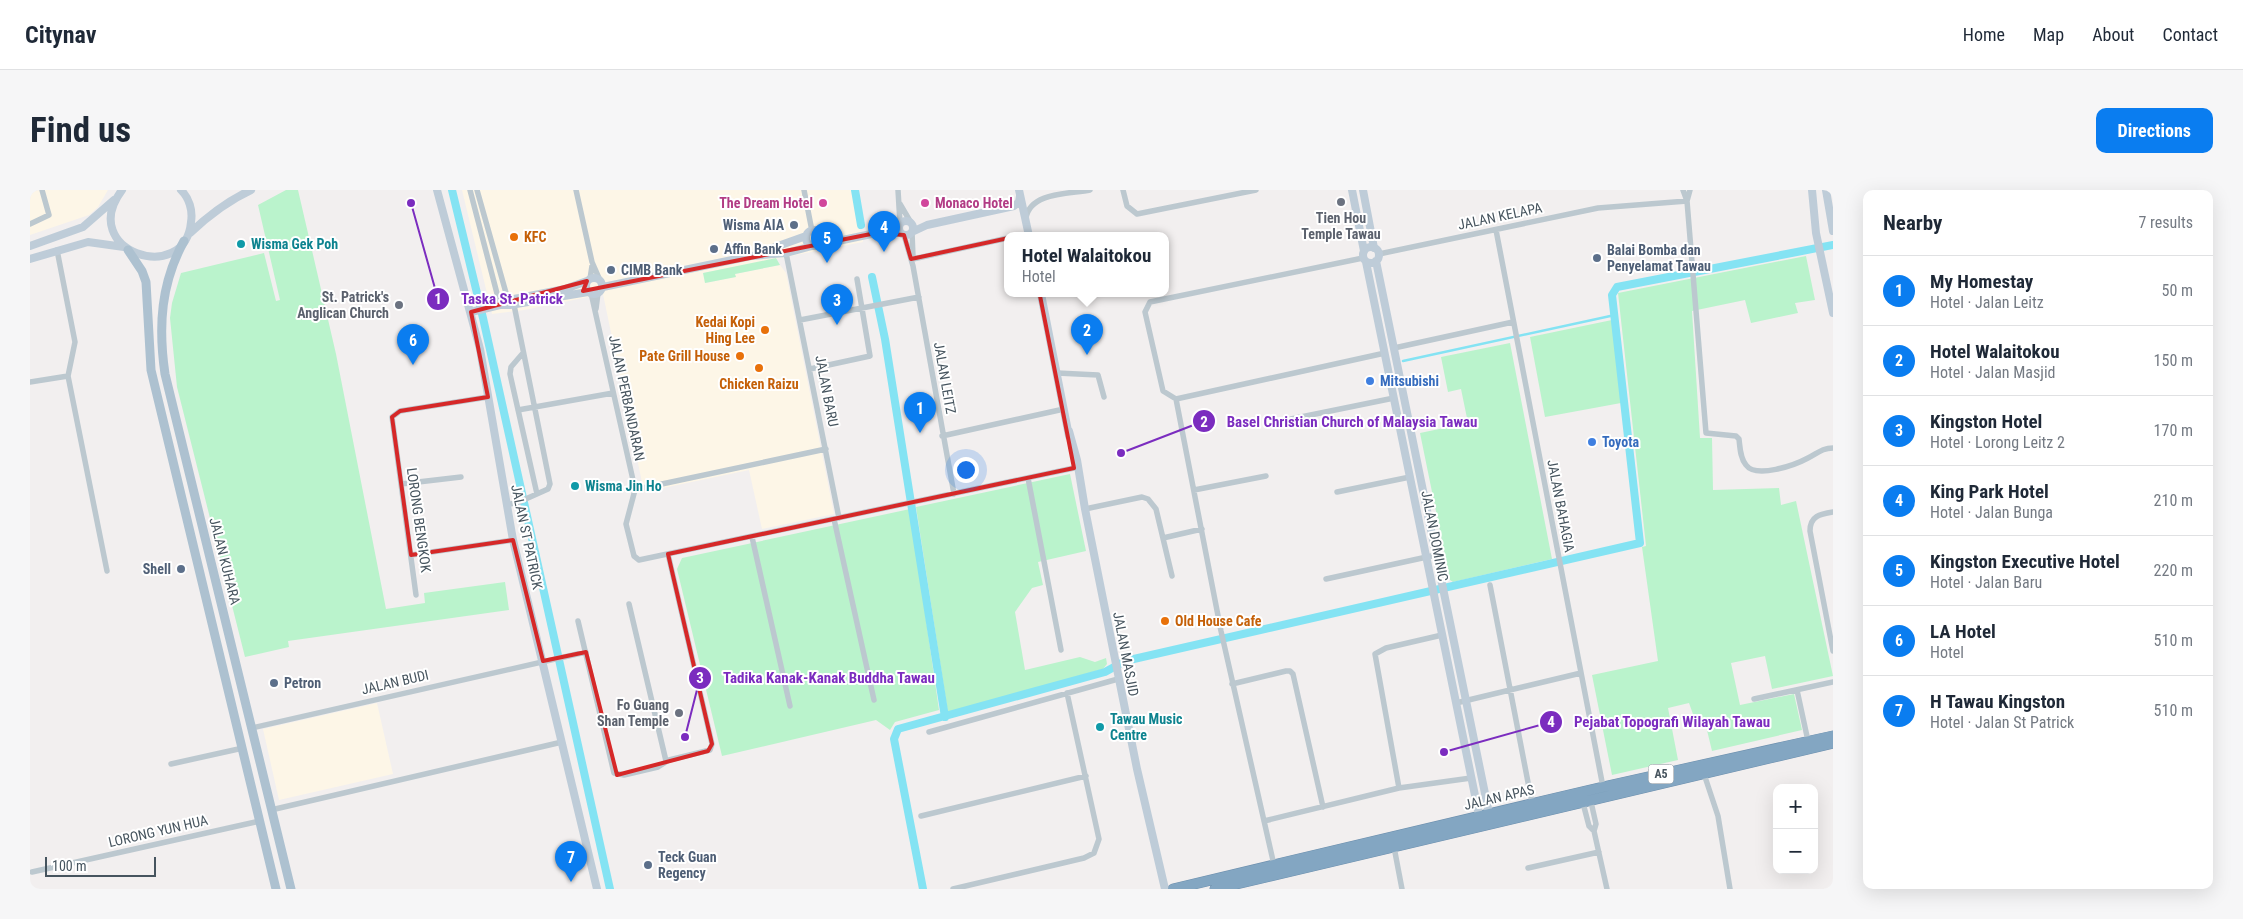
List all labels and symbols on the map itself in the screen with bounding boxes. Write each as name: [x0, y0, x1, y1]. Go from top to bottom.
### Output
place label: The Dream Hotel: [719, 195, 813, 211]
place label: Monaco Hotel: [935, 195, 1013, 211]
marker: Tien Hou Temple Tawau: [1335, 196, 1347, 208]
marker: The Dream Hotel: [817, 197, 829, 209]
marker: Monaco Hotel: [919, 197, 931, 209]
street label: JALAN KELAPA: [1456, 199, 1544, 233]
place label: Tien Hou Temple Tawau: [1301, 210, 1381, 242]
pin: 4: [868, 211, 900, 252]
place label: Wisma AIA: [723, 217, 785, 233]
marker: Wisma AIA: [788, 219, 800, 231]
pin: 5: [811, 222, 843, 263]
place label: KFC: [524, 229, 546, 245]
marker: KFC: [508, 231, 520, 243]
place label: Wisma Gek Poh: [251, 236, 338, 252]
marker: Wisma Gek Poh: [235, 238, 247, 250]
place label: Affin Bank: [724, 241, 782, 257]
place label: Balai Bomba dan Penyelamat Tawau: [1607, 242, 1711, 274]
marker: Affin Bank: [708, 243, 720, 255]
marker: Balai Bomba dan Penyelamat Tawau: [1591, 252, 1603, 264]
place label: CIMB Bank: [621, 262, 683, 278]
marker: CIMB Bank: [605, 264, 617, 276]
callout: Taska St. Patrick: [426, 284, 573, 314]
pin: 3: [821, 284, 853, 325]
place label: St. Patrick's Anglican Church: [297, 289, 389, 321]
text: 1: [434, 290, 442, 308]
text: Taska St. Patrick: [461, 290, 564, 308]
marker: St. Patrick's Anglican Church: [393, 299, 405, 311]
place label: Kedai Kopi Hing Lee: [695, 314, 755, 346]
pin: 2: [1071, 314, 1103, 355]
pin: 6: [397, 324, 429, 365]
marker: Kedai Kopi Hing Lee: [759, 324, 771, 336]
street label: JALAN PERBANDARAN: [606, 334, 648, 462]
street label: JALAN LEITZ: [931, 341, 959, 415]
place label: Pate Grill House: [639, 348, 730, 364]
marker: Pate Grill House: [734, 350, 746, 362]
street label: JALAN BARU: [812, 354, 842, 428]
marker: Chicken Raizu: [753, 362, 765, 374]
place label: Mitsubishi: [1380, 373, 1439, 389]
marker: Mitsubishi: [1364, 375, 1376, 387]
place label: Chicken Raizu: [719, 376, 799, 392]
pin: 1: [904, 392, 936, 433]
callout: Basel Christian Church of Malaysia Tawau: [1192, 406, 1488, 436]
text: 2: [1200, 413, 1208, 431]
text: Basel Christian Church of Malaysia Tawau: [1227, 413, 1477, 431]
place label: Toyota: [1602, 434, 1639, 450]
marker: Toyota: [1586, 436, 1598, 448]
your location: [953, 457, 979, 483]
street label: JALAN BAHAGIA: [1544, 458, 1578, 554]
street label: LORONG BENGKOK: [404, 467, 434, 574]
place label: Wisma Jin Ho: [585, 478, 662, 494]
marker: Wisma Jin Ho: [569, 480, 581, 492]
street label: JALAN ST PATRICK: [508, 483, 546, 591]
street label: JALAN DOMINIC: [1418, 489, 1452, 583]
street label: JALAN KUHARA: [206, 516, 244, 606]
place label: Shell: [143, 561, 171, 577]
marker: Shell: [175, 563, 187, 575]
street label: JALAN MASJID: [1110, 610, 1142, 698]
place label: Old House Cafe: [1175, 613, 1262, 629]
marker: Old House Cafe: [1159, 615, 1171, 627]
callout: Tadika Kanak-Kanak Buddha Tawau: [688, 663, 945, 693]
street label: JALAN BUDI: [360, 667, 430, 697]
text: 3: [696, 669, 704, 687]
text: Tadika Kanak-Kanak Buddha Tawau: [723, 669, 935, 687]
place label: Petron: [284, 675, 321, 691]
marker: Petron: [268, 677, 280, 689]
place label: Fo Guang Shan Temple: [597, 697, 669, 729]
marker: Fo Guang Shan Temple: [673, 707, 685, 719]
callout: Pejabat Topografi Wilayah Tawau: [1539, 707, 1781, 737]
place label: Tawau Music Centre: [1110, 711, 1183, 743]
text: 4: [1547, 713, 1555, 731]
text: Pejabat Topografi Wilayah Tawau: [1574, 713, 1770, 731]
marker: Tawau Music Centre: [1094, 721, 1106, 733]
road number: A5: [1648, 764, 1674, 784]
street label: JALAN APAS: [1462, 781, 1536, 813]
street label: LORONG YUN HUA: [107, 812, 209, 850]
pin: 7: [555, 841, 587, 882]
place label: Teck Guan Regency: [658, 849, 717, 881]
scale bar: [45, 854, 156, 877]
marker: Teck Guan Regency: [642, 859, 654, 871]

